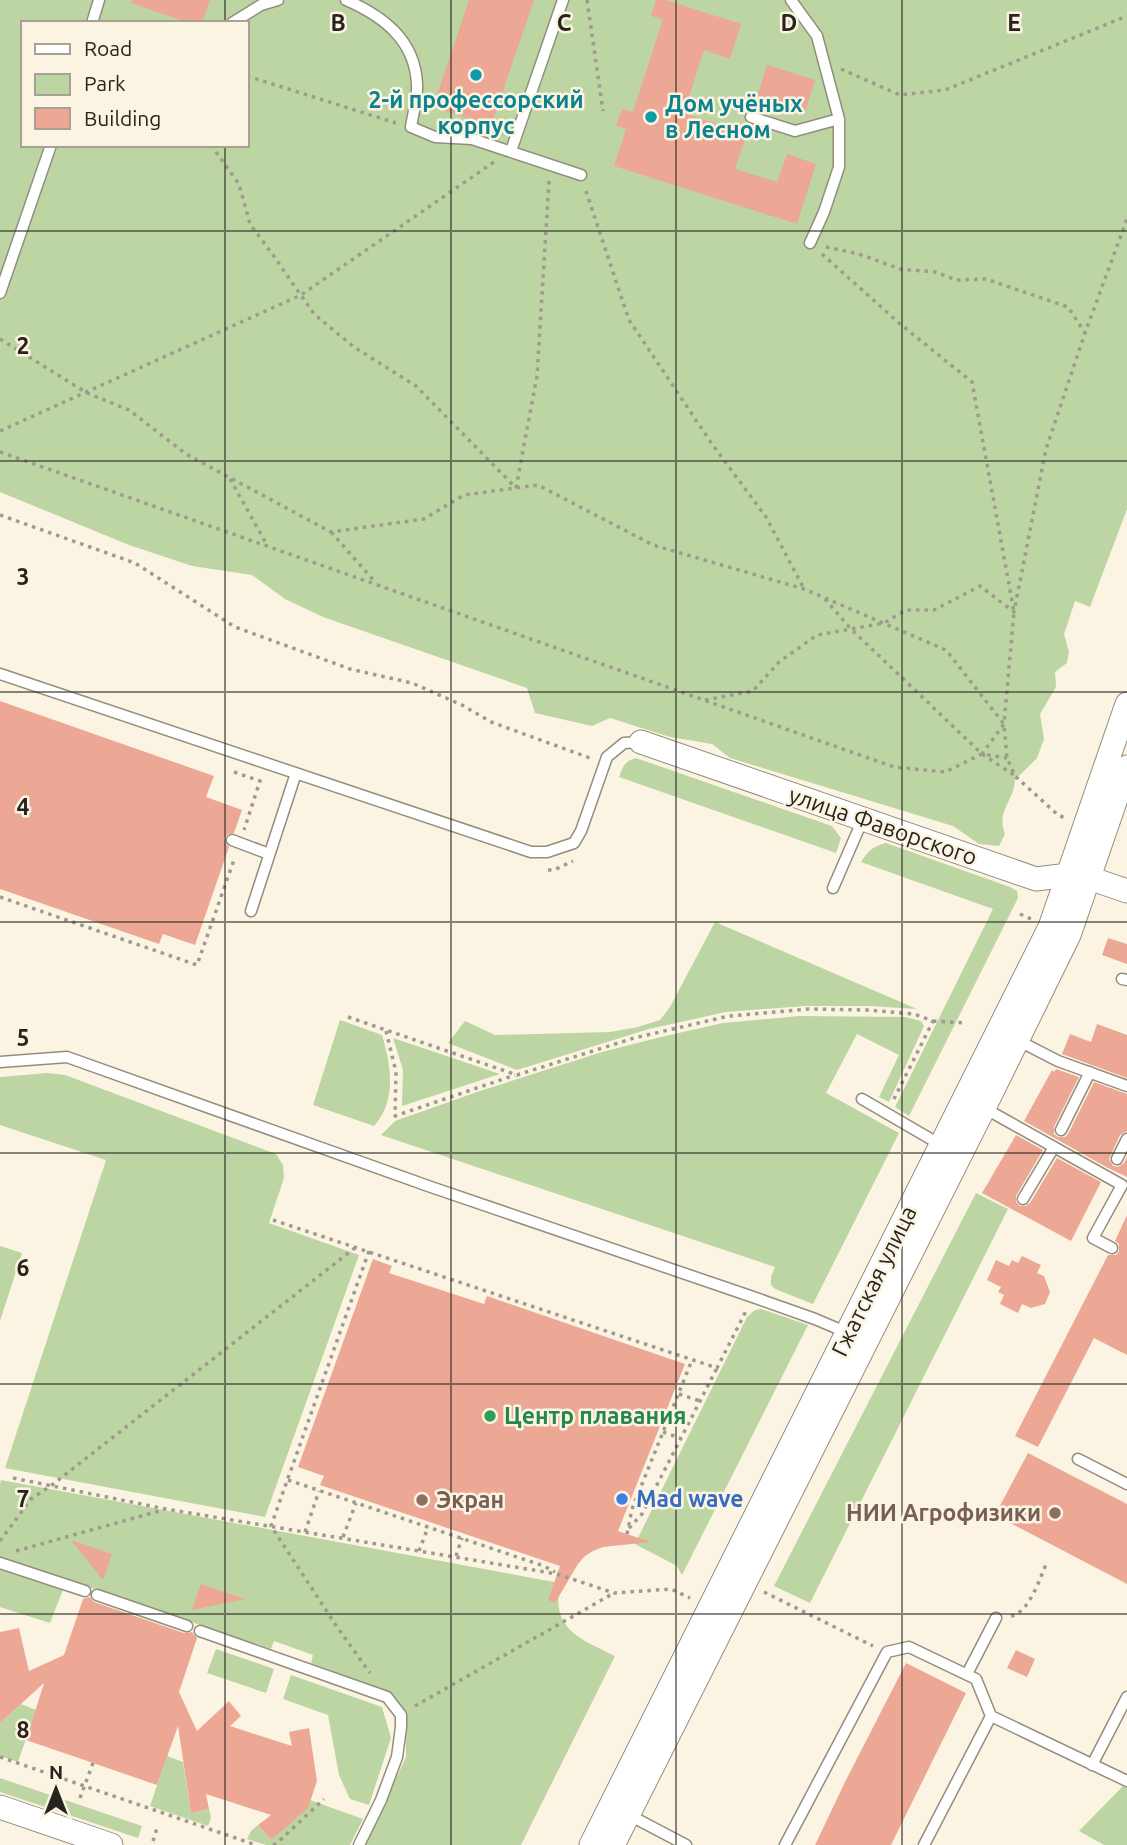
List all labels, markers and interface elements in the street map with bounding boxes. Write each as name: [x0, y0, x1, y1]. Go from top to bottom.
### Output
text: B: [330, 10, 346, 35]
text: C: [557, 10, 572, 35]
text: D: [781, 10, 797, 35]
text: E: [1007, 10, 1021, 35]
legend: [21, 21, 248, 147]
text: Road: [84, 36, 132, 60]
marker: 2-й профессорский корпус: [468, 67, 484, 83]
text: Park: [84, 71, 126, 95]
place label: 2-й профессорский корпус: [369, 87, 583, 138]
place label: Дом учёных в Лесном: [665, 91, 803, 142]
text: Building: [84, 106, 161, 130]
marker: Дом учёных в Лесном: [643, 109, 659, 125]
text: 2: [17, 333, 29, 358]
text: 3: [17, 564, 29, 589]
street label: улица Фаворского: [786, 782, 981, 870]
text: 4: [17, 794, 30, 819]
text: 5: [17, 1025, 29, 1050]
street label: Гжатская улица: [826, 1202, 921, 1360]
text: 6: [17, 1255, 30, 1280]
place label: Центр плавания: [504, 1403, 686, 1428]
marker: Центр плавания: [482, 1408, 498, 1424]
text: 7: [17, 1486, 29, 1511]
place label: Mad wave: [636, 1486, 744, 1511]
place label: Экран: [436, 1487, 504, 1512]
marker: Mad wave: [614, 1491, 630, 1507]
marker: Экран: [414, 1492, 430, 1508]
place label: НИИ Агрофизики: [846, 1500, 1041, 1525]
marker: НИИ Агрофизики: [1047, 1505, 1063, 1521]
text: 8: [17, 1717, 29, 1742]
north arrow: [21, 1754, 91, 1824]
text: N: [49, 1761, 63, 1783]

